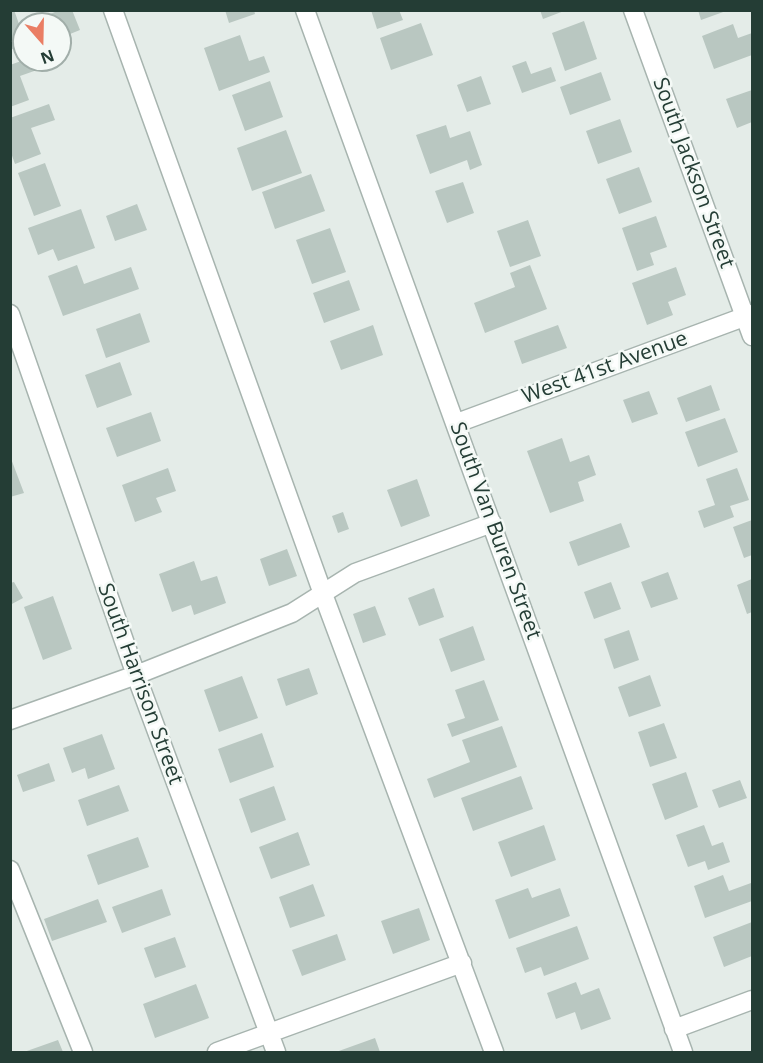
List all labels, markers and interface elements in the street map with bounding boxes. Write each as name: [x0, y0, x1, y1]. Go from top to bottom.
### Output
north arrow: [12, 12, 72, 72]
text: N: [38, 44, 57, 70]
street label: South Jackson Street: [647, 74, 739, 272]
street label: West 41st Avenue: [519, 326, 691, 410]
street label: South Van Buren Street: [444, 419, 546, 643]
street label: South Harrison Street: [92, 580, 188, 788]

